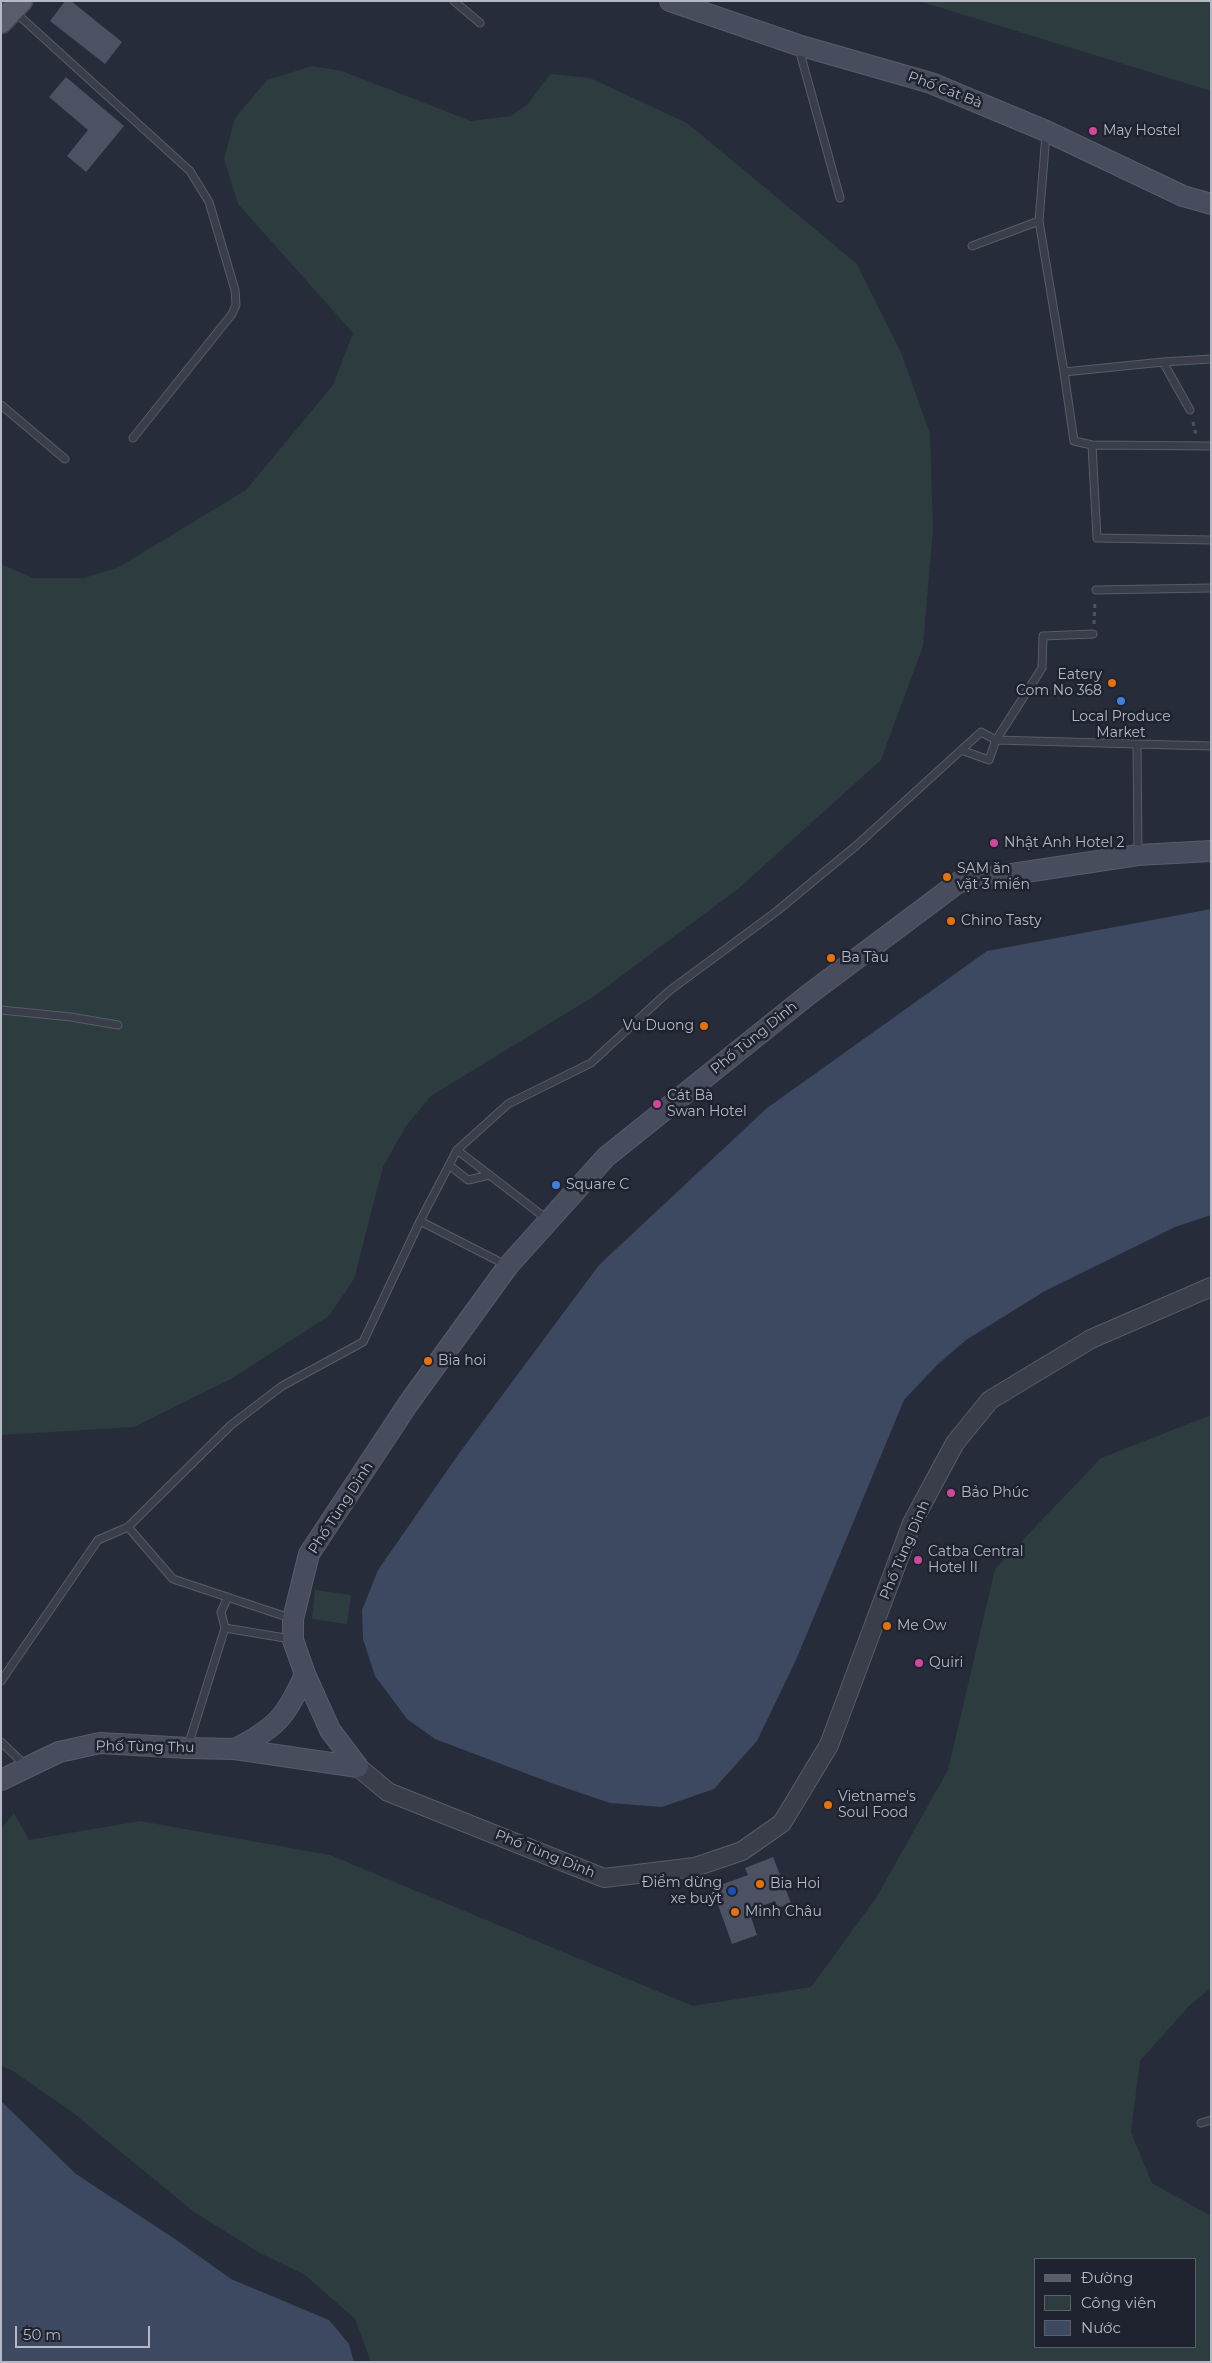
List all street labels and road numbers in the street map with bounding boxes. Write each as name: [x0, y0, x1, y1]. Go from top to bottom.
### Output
street label: Phố Cát Bà: [905, 68, 985, 112]
street label: Phố Tùng Dinh: [707, 998, 801, 1078]
street label: Phố Tùng Dinh: [305, 1459, 377, 1557]
street label: Phố Tùng Dinh: [877, 1498, 933, 1602]
street label: Phố Tùng Thu: [95, 1738, 195, 1756]
street label: Phố Tùng Dinh: [493, 1826, 597, 1882]

